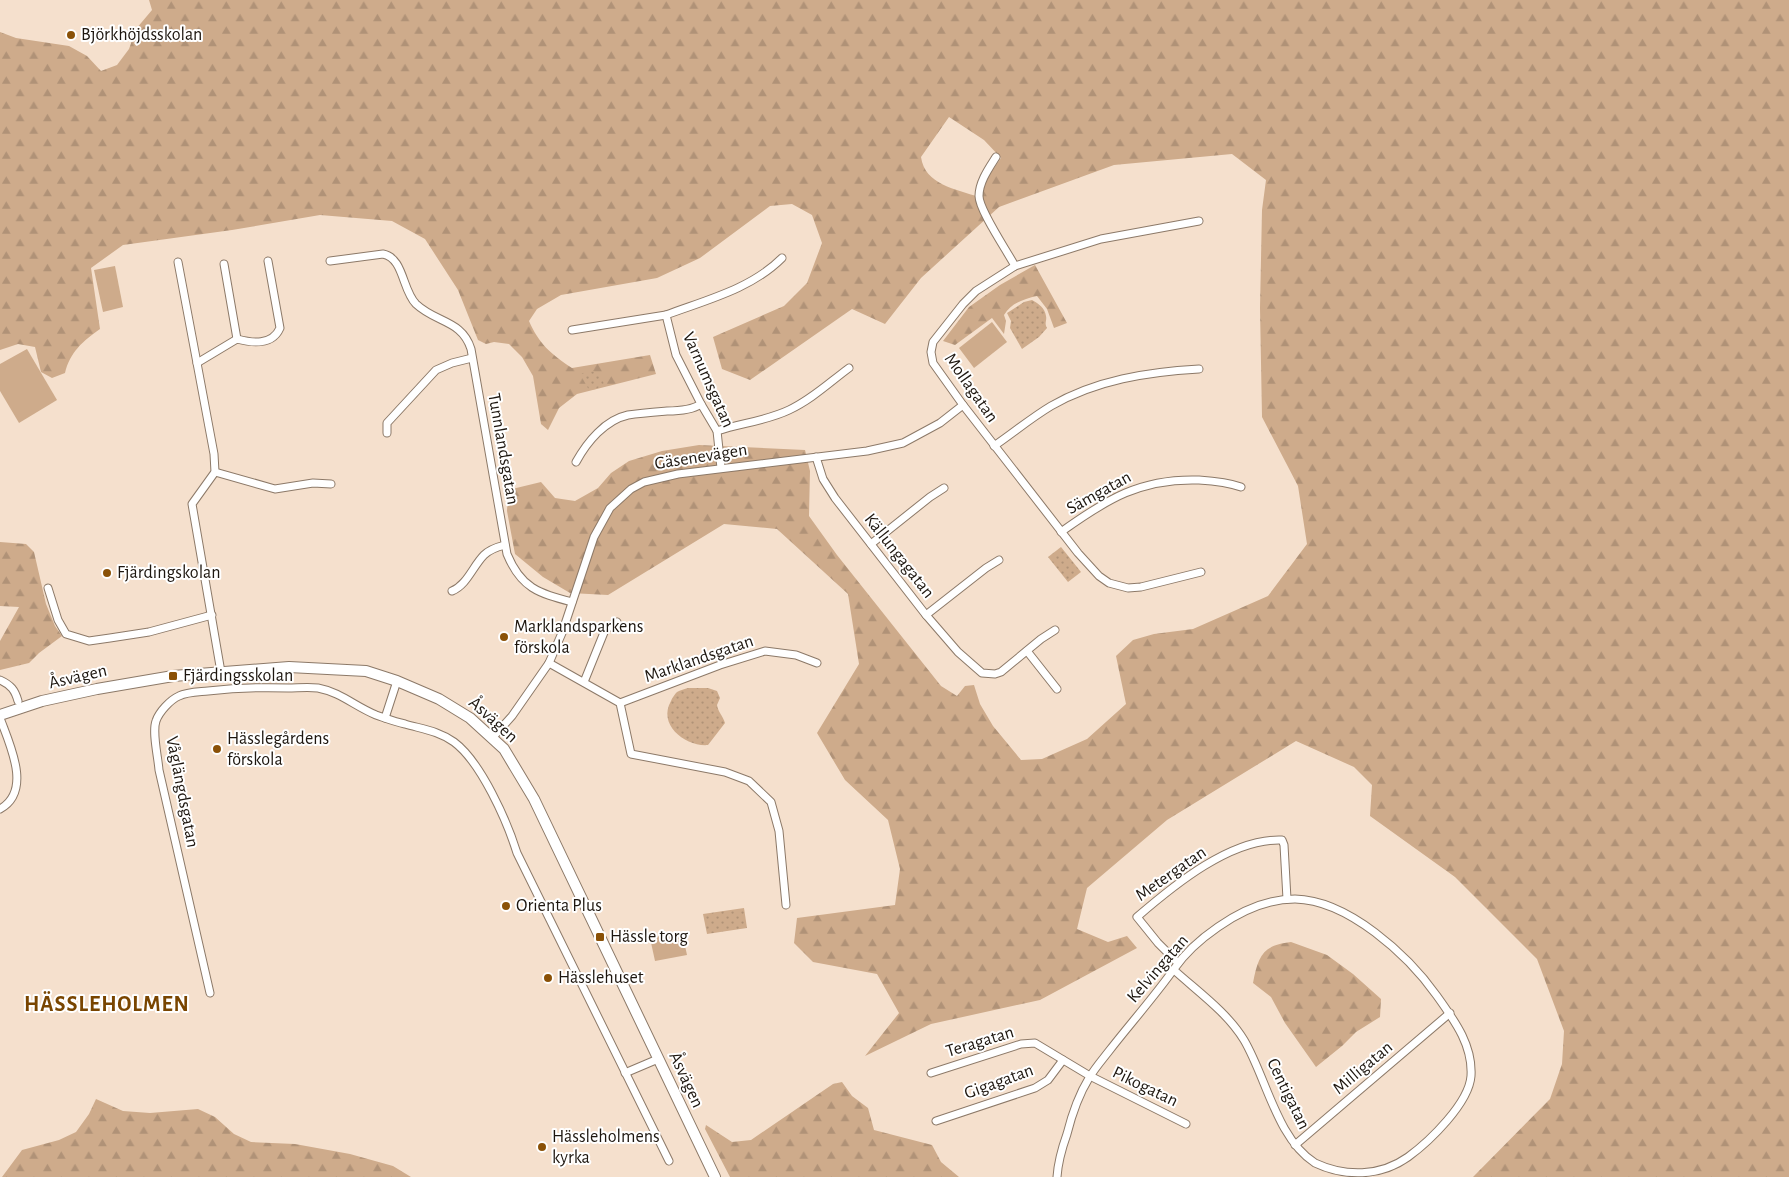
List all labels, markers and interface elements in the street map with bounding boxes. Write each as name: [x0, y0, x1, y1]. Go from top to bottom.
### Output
place label: Björkhöjdsskolan: [81, 26, 202, 44]
marker: Björkhöjdsskolan: [65, 29, 77, 41]
street label: Varnumsgatan: [679, 330, 737, 430]
street label: Mollagatan: [941, 350, 1001, 426]
street label: Tunnlandsgatan: [484, 392, 522, 506]
street label: Gäsenevägen: [653, 441, 749, 473]
street label: Sämgatan: [1064, 468, 1134, 518]
street label: Källungagatan: [860, 510, 938, 602]
place label: Fjärdingskolan: [117, 564, 221, 582]
marker: Fjärdingskolan: [101, 567, 113, 579]
place label: Marklandsparkens förskola: [514, 618, 643, 657]
marker: Marklandsparkens förskola: [498, 631, 510, 643]
street label: Marklandsgatan: [642, 632, 756, 686]
street label: Åsvägen: [47, 659, 109, 692]
place label: Fjärdingsskolan: [183, 667, 293, 685]
marker: Fjärdingsskolan: [167, 670, 179, 682]
street label: Åsvägen: [465, 691, 523, 746]
place label: Hässlegårdens förskola: [227, 730, 329, 769]
street label: Våglängdsgatan: [162, 735, 202, 849]
marker: Hässlegårdens förskola: [211, 743, 223, 755]
street label: Metergatan: [1132, 843, 1210, 905]
place label: Orienta Plus: [516, 897, 602, 915]
marker: Orienta Plus: [500, 900, 512, 912]
place label: Hässle torg: [610, 928, 688, 946]
marker: Hässle torg: [594, 931, 606, 943]
street label: Kelvingatan: [1124, 932, 1192, 1006]
place label: Hässlehuset: [558, 969, 644, 987]
marker: Hässlehuset: [542, 972, 554, 984]
district label: HÄSSLEHOLMEN: [24, 991, 190, 1015]
street label: Teragatan: [944, 1023, 1016, 1061]
street label: Milligatan: [1330, 1038, 1396, 1098]
street label: Åsvägen: [665, 1048, 709, 1111]
street label: Centigatan: [1263, 1056, 1313, 1132]
street label: Gigagatan: [962, 1061, 1036, 1103]
street label: Pikogatan: [1109, 1063, 1181, 1111]
place label: Hässleholmens kyrka: [552, 1128, 660, 1167]
marker: Hässleholmens kyrka: [536, 1141, 548, 1153]

